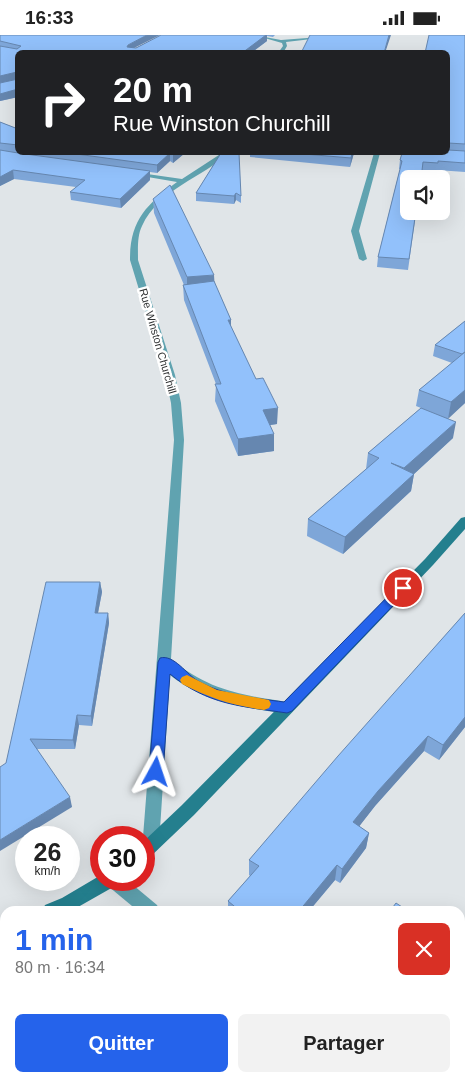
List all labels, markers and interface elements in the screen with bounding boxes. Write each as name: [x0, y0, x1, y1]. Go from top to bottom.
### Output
text: 16:33: [25, 7, 74, 28]
icon: right: [30, 70, 95, 135]
text: 20 m: [113, 70, 193, 109]
text: Rue Winston Churchill: [113, 111, 331, 136]
map controls: [400, 170, 450, 220]
button: sound: [400, 170, 450, 220]
street label: Rue Winston Churchill: [137, 287, 179, 395]
pin: [382, 567, 424, 609]
icon: arrive: [389, 574, 417, 602]
position arrow: [129, 745, 181, 797]
speed limit sign: 30: [90, 826, 155, 891]
text: 26: [34, 838, 61, 866]
text: km/h: [34, 864, 61, 878]
text: 1 min: [15, 923, 93, 956]
button: close: [398, 923, 450, 975]
text: 80 m · 16:34: [15, 959, 105, 976]
button: Quitter: [15, 1014, 228, 1072]
button: Partager: [238, 1014, 450, 1072]

